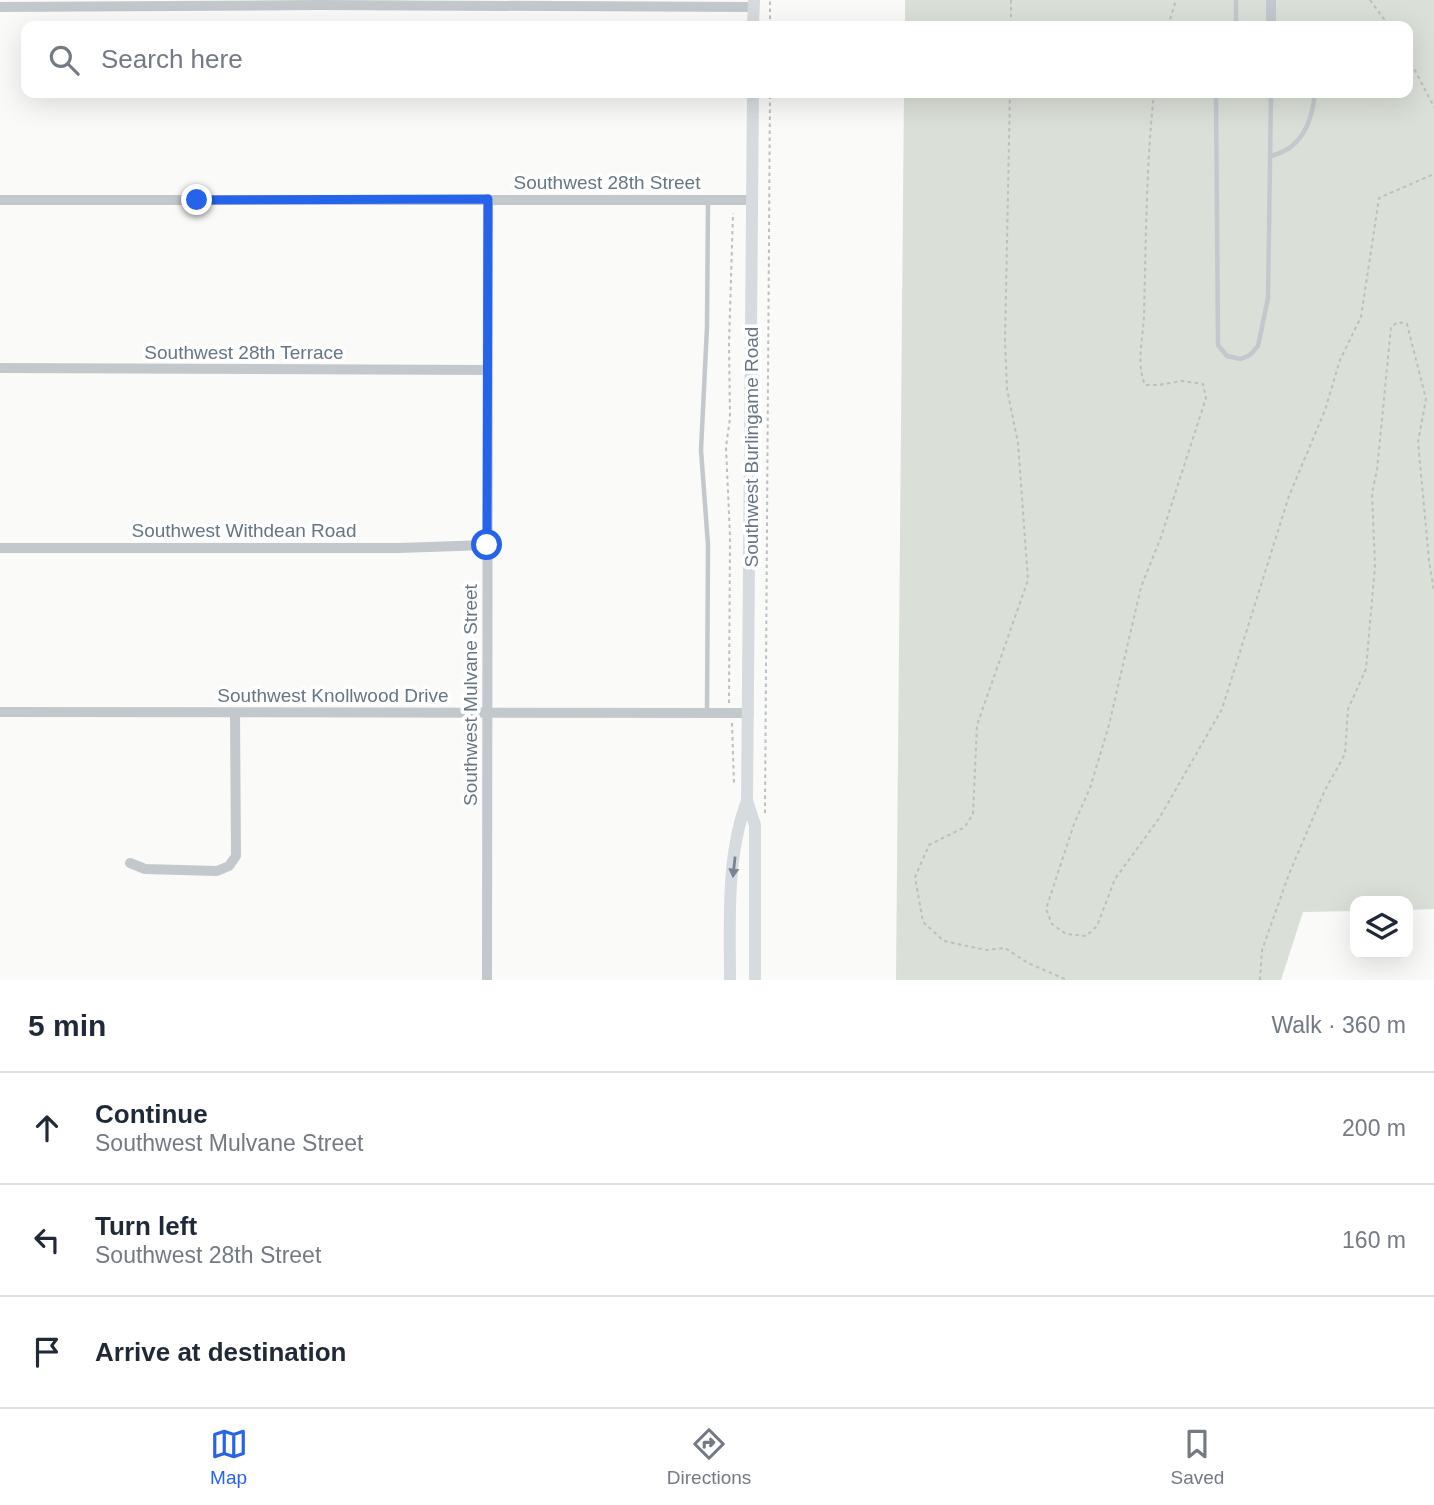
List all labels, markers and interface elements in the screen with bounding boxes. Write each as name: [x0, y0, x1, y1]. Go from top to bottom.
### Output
search box: [21, 21, 1413, 98]
icon: search: [45, 41, 83, 79]
text: Search here: [101, 44, 243, 74]
street label: Southwest 28th Street: [514, 172, 701, 193]
route end: [181, 184, 212, 215]
street label: Southwest Burlingame Road: [741, 327, 762, 567]
street label: Southwest 28th Terrace: [144, 342, 344, 363]
street label: Southwest Withdean Road: [132, 520, 356, 541]
route start: [471, 529, 502, 560]
street label: Southwest Mulvane Street: [460, 583, 481, 806]
street label: Southwest Knollwood Drive: [217, 685, 449, 706]
one-way arrow: [728, 857, 739, 879]
map controls: [1350, 896, 1413, 959]
button: layers: [1350, 896, 1413, 959]
text: 5 min: [28, 1009, 106, 1042]
text: Walk · 360 m: [1271, 1012, 1406, 1038]
text: Continue: [95, 1099, 208, 1129]
icon: ahead: [28, 1109, 66, 1147]
text: 200 m: [1342, 1115, 1406, 1141]
text: Southwest Mulvane Street: [95, 1130, 363, 1156]
text: Turn left: [95, 1211, 197, 1241]
icon: left: [28, 1221, 66, 1259]
text: 160 m: [1342, 1227, 1406, 1253]
text: Southwest 28th Street: [95, 1242, 321, 1268]
icon: arrive: [28, 1333, 66, 1371]
text: Arrive at destination: [95, 1337, 346, 1367]
tab: Map: [210, 1425, 248, 1489]
tab: Directions: [667, 1425, 751, 1489]
tab: Saved: [1170, 1425, 1224, 1489]

